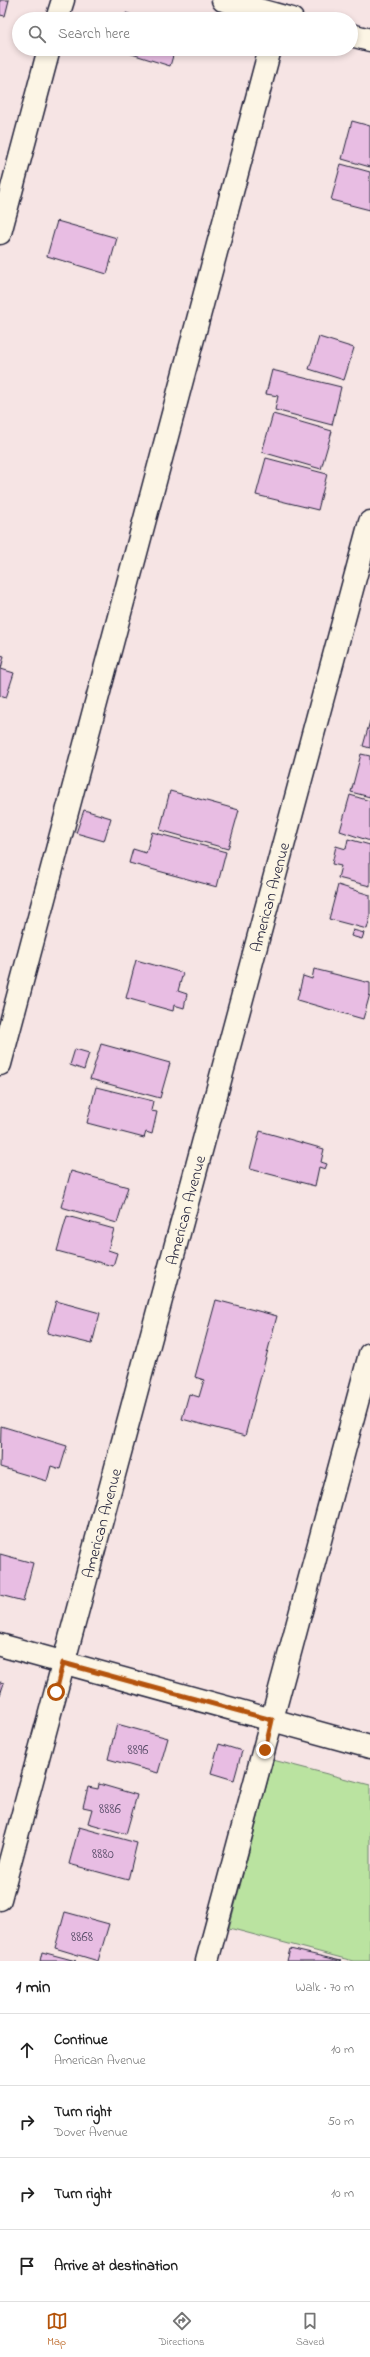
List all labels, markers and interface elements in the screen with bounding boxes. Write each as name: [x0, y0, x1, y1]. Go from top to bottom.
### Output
search box: [12, 12, 358, 56]
icon: search: [26, 23, 48, 45]
text: Search here: [58, 23, 130, 45]
street label: American Avenue: [245, 839, 297, 955]
street label: American Avenue: [161, 1152, 213, 1268]
street label: American Avenue: [77, 1465, 129, 1581]
route start: [47, 1683, 65, 1701]
house number: 8896: [128, 1740, 148, 1761]
route end: [256, 1741, 274, 1759]
house number: 8886: [99, 1799, 121, 1820]
house number: 8880: [92, 1844, 114, 1865]
house number: 8868: [71, 1927, 93, 1948]
text: 1 min: [16, 1975, 50, 2000]
text: Walk · 70 m: [295, 1978, 354, 1997]
text: Continue: [54, 2029, 108, 2051]
icon: ahead: [16, 2039, 38, 2061]
text: 10 m: [331, 2040, 354, 2059]
text: American Avenue: [54, 2051, 146, 2070]
text: Turn right: [54, 2101, 112, 2123]
icon: right: [16, 2111, 38, 2133]
text: 50 m: [328, 2112, 354, 2131]
text: Dover Avenue: [54, 2123, 128, 2142]
icon: right: [16, 2183, 38, 2205]
text: Turn right: [54, 2183, 112, 2205]
text: 10 m: [331, 2184, 354, 2203]
icon: arrive: [16, 2255, 38, 2277]
text: Arrive at destination: [54, 2255, 178, 2277]
tab: Map: [46, 2310, 68, 2350]
tab: Directions: [159, 2310, 204, 2350]
tab: Saved: [296, 2310, 324, 2350]

